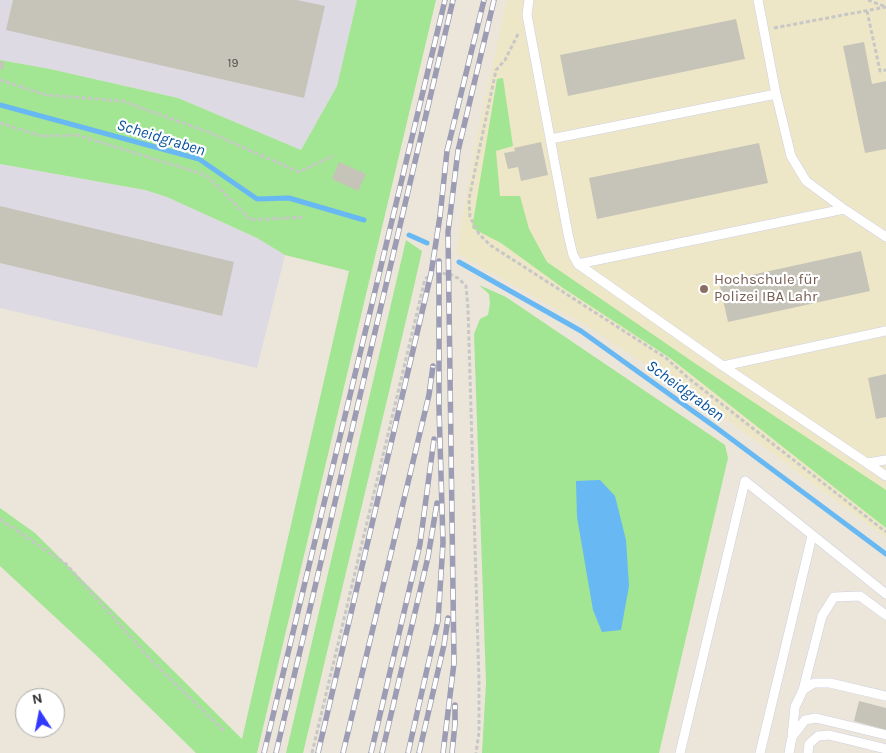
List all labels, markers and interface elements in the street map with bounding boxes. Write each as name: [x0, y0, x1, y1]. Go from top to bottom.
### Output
house number: 19: [228, 57, 238, 71]
water label: Scheidgraben: [115, 115, 207, 161]
place label: Hochschule für Polizei IBA Lahr: [714, 271, 818, 306]
marker: Hochschule für Polizei IBA Lahr: [698, 283, 710, 295]
water label: Scheidgraben: [642, 356, 728, 426]
north arrow: [15, 688, 65, 738]
text: N: [31, 689, 44, 708]

